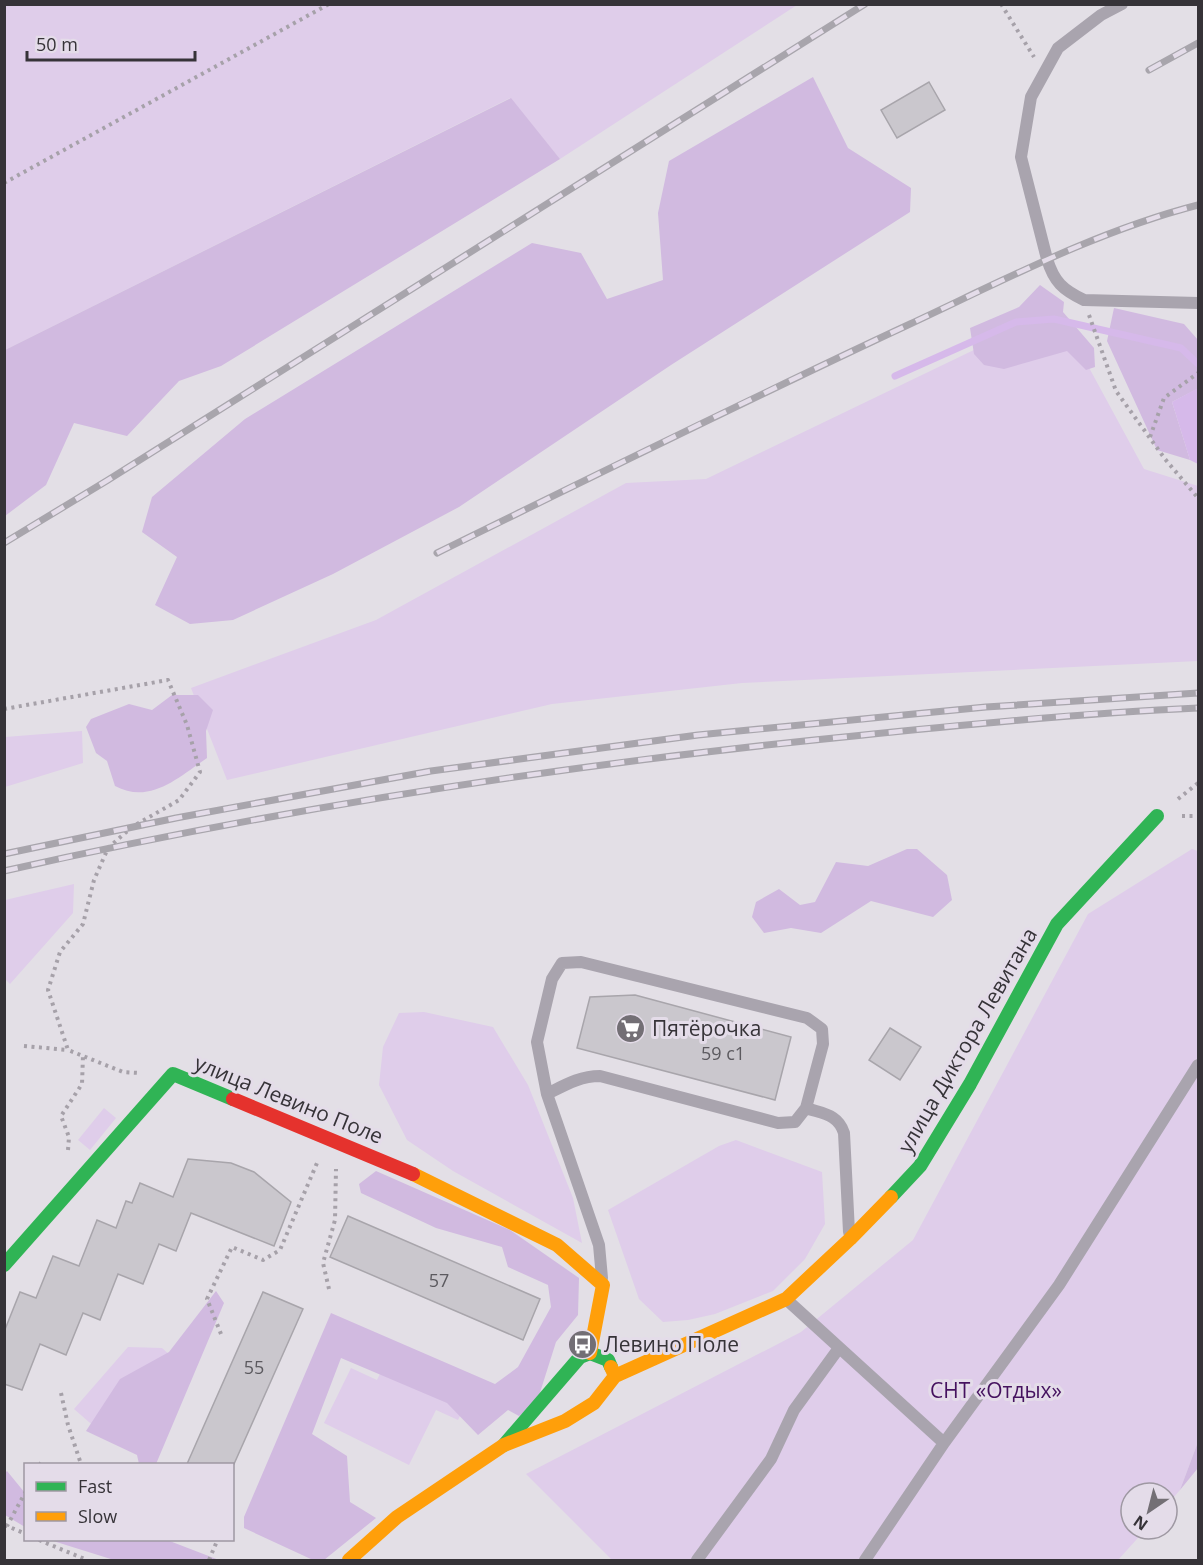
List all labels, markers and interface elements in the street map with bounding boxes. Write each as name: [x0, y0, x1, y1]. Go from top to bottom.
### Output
scale bar: [27, 24, 195, 62]
text: 50 m: [36, 32, 78, 56]
street label: улица Диктора Левитана: [891, 922, 1043, 1158]
supermarket icon: Пятёрочка: [615, 1012, 647, 1044]
place label: Пятёрочка: [652, 1014, 761, 1042]
house number: 59 с1: [701, 1041, 745, 1065]
street label: улица Левино Поле: [190, 1048, 388, 1150]
house number: 57: [429, 1268, 449, 1292]
bus stop icon: Левино Поле: [567, 1328, 599, 1360]
place label: Левино Поле: [604, 1330, 739, 1358]
house number: 55: [244, 1355, 264, 1379]
park label: СНТ «Отдых»: [930, 1376, 1062, 1404]
legend: [24, 1463, 234, 1541]
text: Fast: [78, 1474, 112, 1498]
north arrow: [1119, 1481, 1179, 1541]
text: Slow: [78, 1504, 117, 1528]
text: N: [1129, 1511, 1152, 1536]

